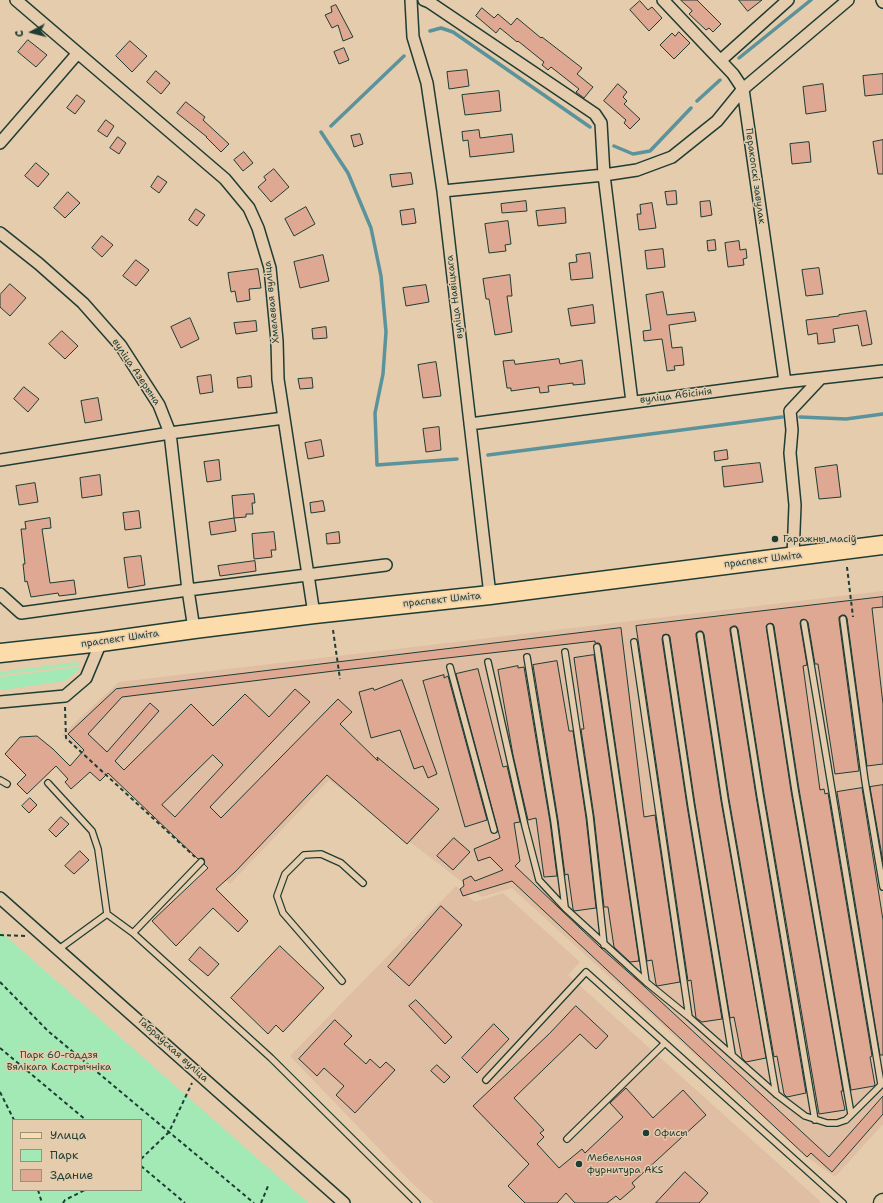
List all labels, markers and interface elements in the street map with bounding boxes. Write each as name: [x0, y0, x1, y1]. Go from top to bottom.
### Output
north arrow: [12, 12, 52, 52]
text: С: [12, 29, 27, 38]
street label: Перакопскі завулак: [742, 127, 768, 225]
street label: вуліца Навіцкага: [444, 255, 466, 339]
street label: Хмелевая вуліца: [262, 260, 282, 344]
street label: вуліца Азерына: [109, 336, 163, 408]
street label: вуліца Абісінія: [639, 386, 713, 406]
place label: Гаражны масіў: [783, 533, 856, 545]
marker: Гаражны масіў: [770, 534, 780, 544]
street label: праспект Шміта: [723, 549, 803, 571]
street label: праспект Шміта: [402, 590, 482, 610]
street label: праспект Шміта: [80, 628, 160, 650]
street label: Габраўская вуліца: [135, 1015, 211, 1085]
park label: Парк 60-годдзя Вялікага Кастрычніка: [7, 1049, 111, 1072]
legend: [12, 1119, 142, 1191]
text: Улица: [50, 1127, 86, 1143]
place label: Офисы: [654, 1127, 688, 1139]
marker: Офисы: [641, 1128, 651, 1138]
text: Парк: [50, 1147, 78, 1163]
place label: Мебельная фурнитура AKS: [587, 1152, 663, 1176]
marker: Мебельная фурнитура AKS: [574, 1159, 584, 1169]
text: Здание: [50, 1167, 93, 1183]

